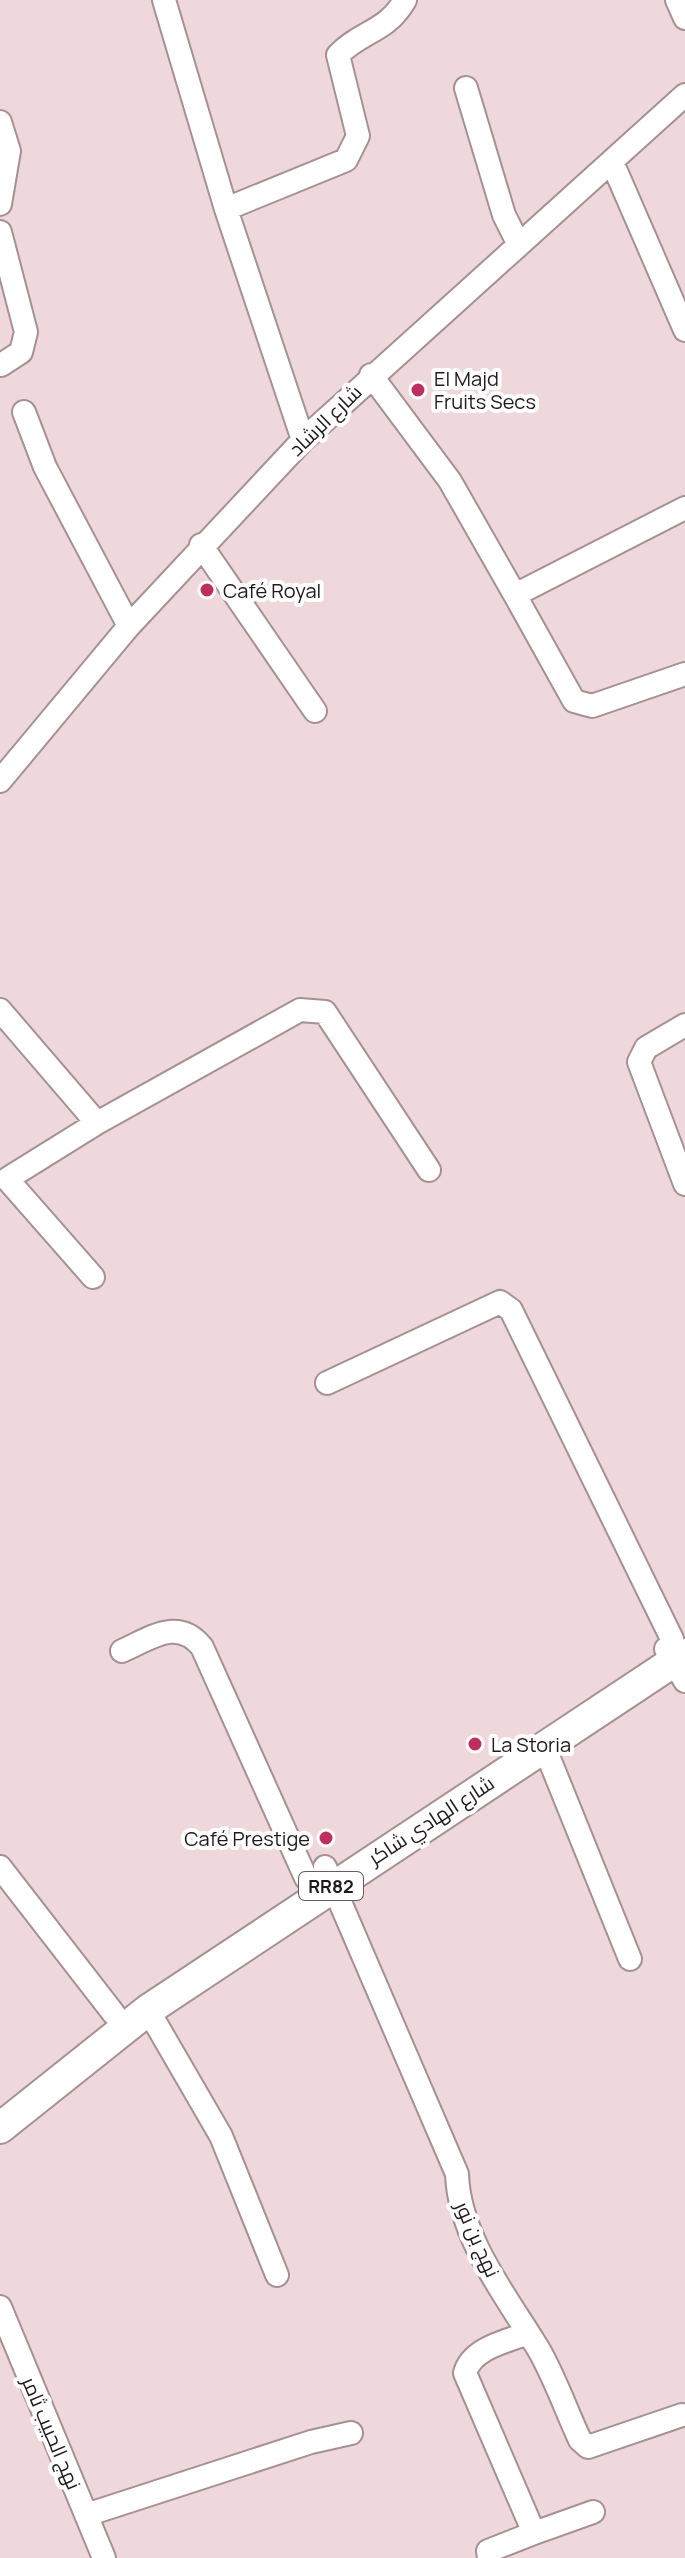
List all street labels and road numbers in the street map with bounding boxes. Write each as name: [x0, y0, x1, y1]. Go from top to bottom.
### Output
street label: شارع الرشاد: [283, 378, 368, 462]
street label: شارع الهادي شاكر: [362, 1769, 501, 1874]
road number: RR82: [299, 1872, 363, 1900]
street label: نهج بن نور: [448, 2196, 507, 2282]
street label: نهج الحبيب ثامر: [15, 2371, 88, 2494]

